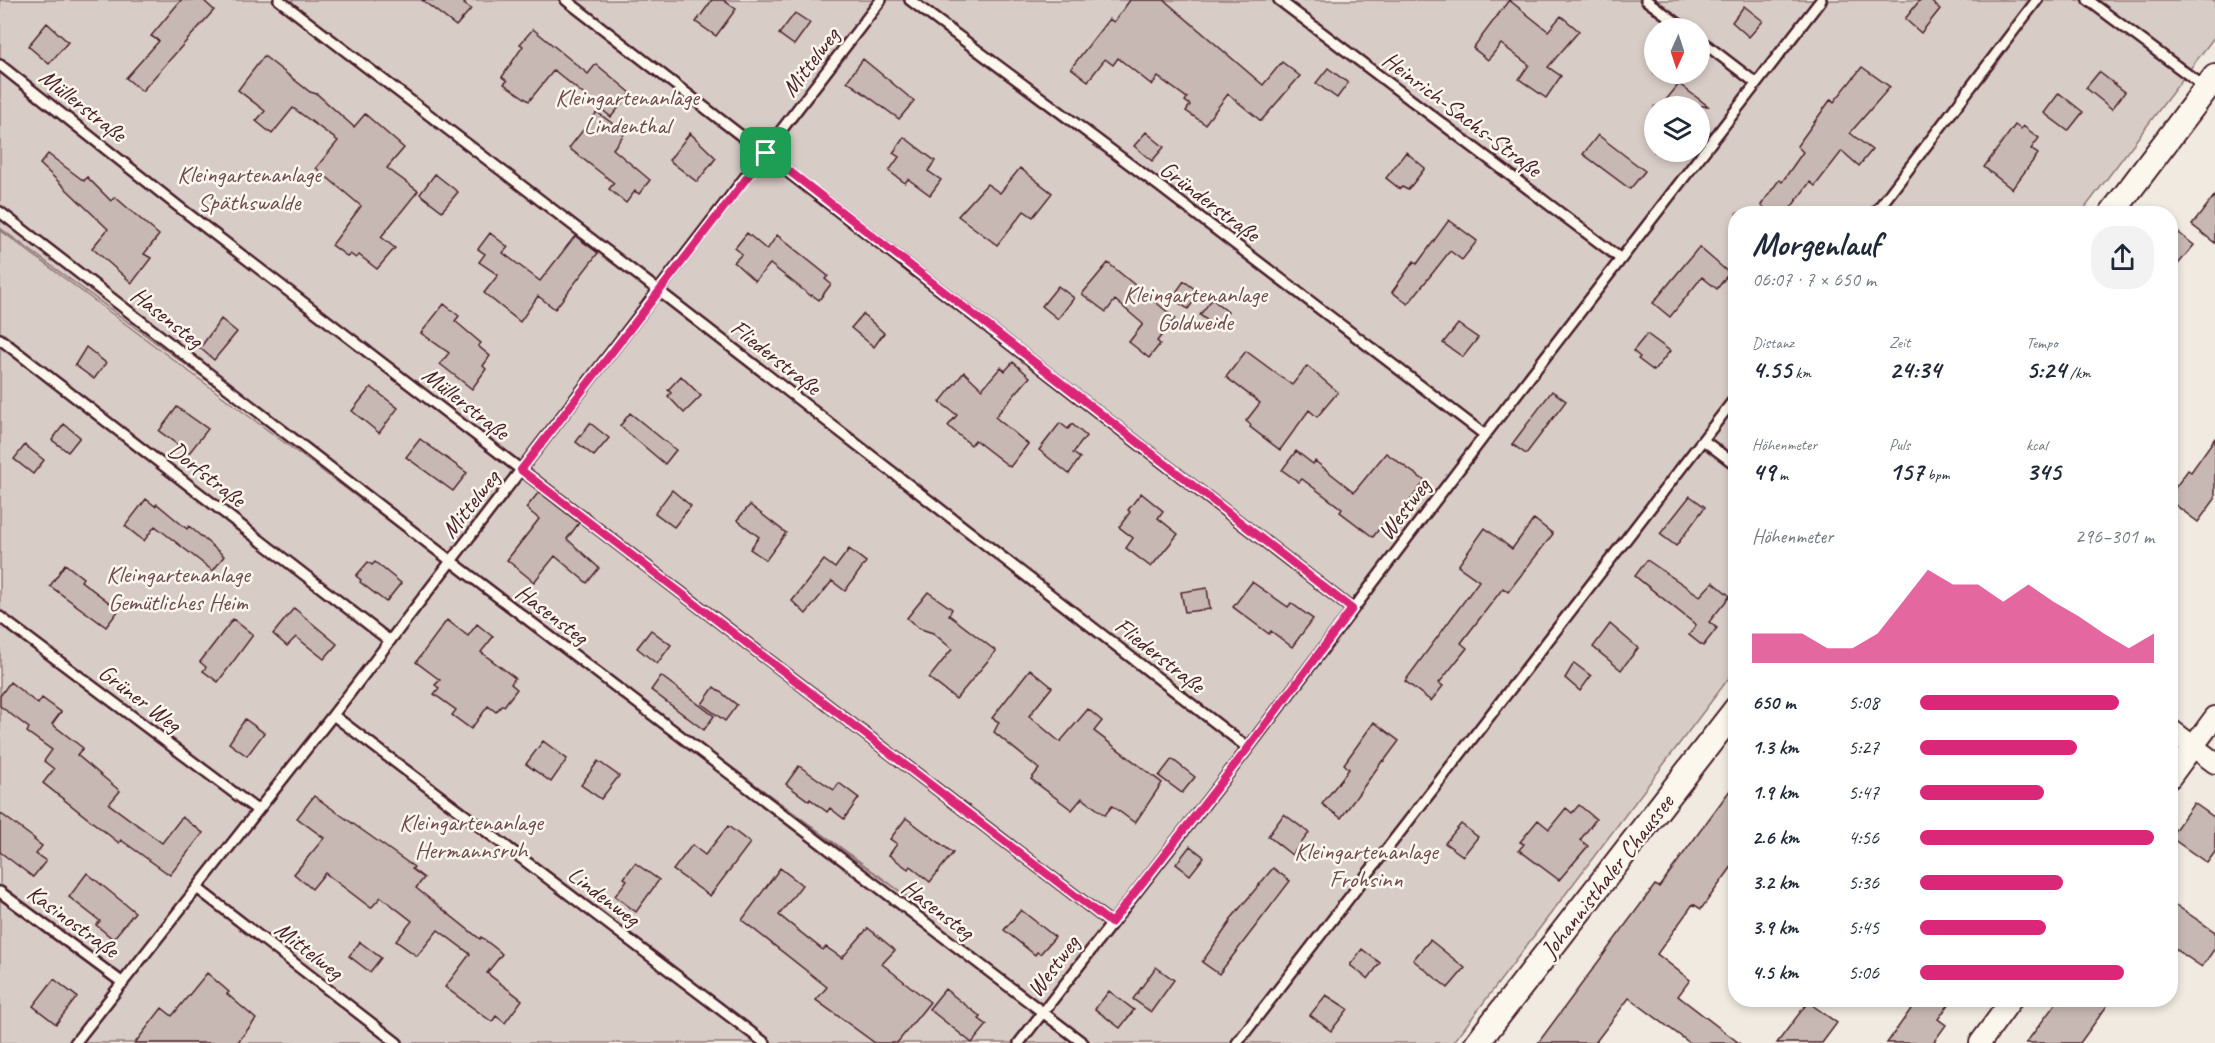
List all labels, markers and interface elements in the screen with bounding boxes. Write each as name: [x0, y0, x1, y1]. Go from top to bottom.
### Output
north arrow: [1644, 18, 1710, 84]
map controls: [1644, 18, 1710, 162]
street label: Mittelweg: [774, 20, 847, 102]
street label: Heinrich-Sachs-Straße: [1376, 44, 1549, 185]
street label: Müllerstraße: [33, 62, 134, 150]
park label: Kleingartenanlage Lindenthal: [555, 82, 701, 140]
button: layers: [1644, 96, 1710, 162]
pin: [740, 127, 791, 178]
icon: arrive: [749, 136, 782, 169]
street label: Gründerstraße: [1154, 154, 1268, 250]
park label: Kleingartenanlage Späthswalde: [177, 159, 323, 217]
text: Morgenlauf: [1752, 223, 1880, 265]
button: share: [2091, 226, 2154, 289]
text: 06:07 · 7 × 650 m: [1752, 267, 1876, 292]
park label: Kleingartenanlage Goldweide: [1123, 279, 1269, 337]
street label: Hasensteg: [125, 280, 211, 356]
street label: Fliederstraße: [725, 312, 829, 403]
text: Distanz: [1752, 333, 1794, 353]
text: Zeit: [1889, 333, 1910, 353]
text: Tempo: [2026, 333, 2058, 353]
text: 4.55: [1752, 353, 1791, 386]
text: 24:34: [1889, 353, 1941, 386]
text: 5:24: [2026, 353, 2066, 386]
street label: Müllerstraße: [416, 360, 517, 448]
text: km: [1791, 363, 1811, 383]
text: /km: [2066, 363, 2091, 383]
street label: Dorfstraße: [162, 434, 253, 515]
text: Höhenmeter: [1752, 435, 1817, 455]
text: Puls: [1889, 435, 1910, 455]
text: kcal: [2026, 435, 2047, 455]
text: 49: [1752, 455, 1775, 488]
text: 157: [1889, 455, 1924, 488]
text: 345: [2026, 455, 2061, 488]
street label: Mittelweg: [434, 462, 508, 544]
text: m: [1775, 465, 1788, 485]
text: bpm: [1924, 465, 1949, 485]
street label: Westweg: [1371, 471, 1438, 546]
text: Höhenmeter: [1752, 524, 1833, 549]
text: 296–301 m: [2075, 524, 2154, 549]
park label: Kleingartenanlage Gemütliches Heim: [106, 559, 252, 617]
street label: Hasensteg: [510, 577, 596, 653]
street label: Fliederstraße: [1109, 610, 1213, 701]
street label: Grüner Weg: [93, 657, 188, 740]
text: 650 m: [1752, 690, 1795, 715]
text: 5:08: [1848, 690, 1879, 715]
text: 1.3 km: [1752, 735, 1799, 760]
text: 5:27: [1848, 735, 1879, 760]
text: 1.9 km: [1752, 780, 1798, 805]
text: 5:47: [1848, 780, 1879, 805]
street label: Johannisthaler Chaussee: [1533, 787, 1681, 964]
park label: Kleingartenanlage Hermannsruh: [399, 807, 545, 865]
text: 2.6 km: [1752, 825, 1799, 850]
text: 4:56: [1848, 825, 1879, 850]
park label: Kleingartenanlage Frohsinn: [1294, 836, 1440, 894]
street label: Lindenweg: [562, 859, 648, 934]
text: 3.2 km: [1752, 870, 1799, 895]
text: 5:36: [1848, 870, 1879, 895]
street label: Hasensteg: [896, 872, 982, 948]
street label: Kasinostraße: [21, 878, 126, 966]
street label: Mittelweg: [269, 914, 351, 988]
text: 3.9 km: [1752, 915, 1798, 940]
text: 5:45: [1848, 915, 1879, 940]
street label: Westweg: [1020, 928, 1087, 1003]
text: 4.5 km: [1752, 960, 1798, 985]
text: 5:06: [1848, 960, 1879, 985]

